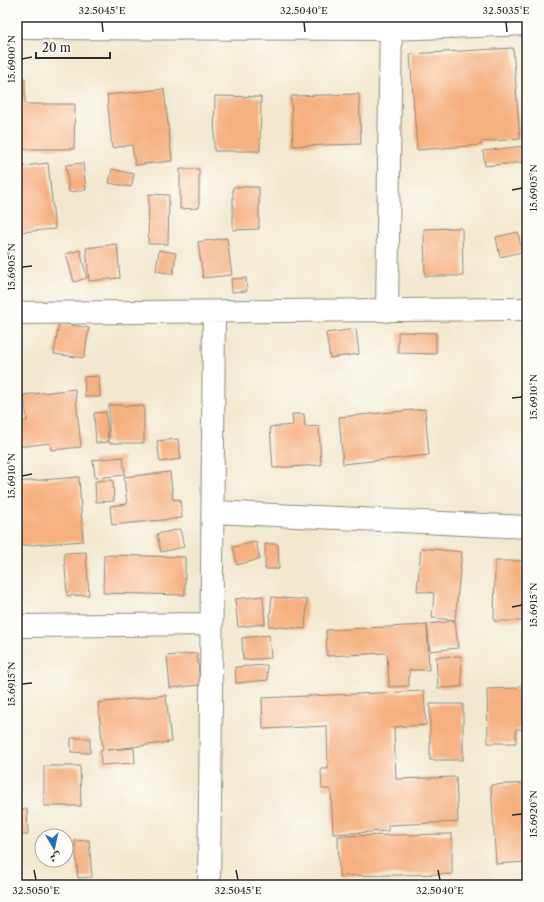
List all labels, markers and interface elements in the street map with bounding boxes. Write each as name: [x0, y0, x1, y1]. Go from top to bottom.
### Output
text: 32.5045°E: [78, 4, 126, 17]
text: 32.5040°E: [280, 4, 328, 17]
text: 32.5035°E: [483, 4, 530, 17]
scale bar: [36, 34, 110, 60]
text: 15.6900°N: [5, 35, 18, 83]
text: 20 m: [42, 40, 71, 55]
text: 15.6905°N: [527, 164, 540, 212]
text: 15.6905°N: [5, 243, 18, 291]
text: 15.6910°N: [527, 374, 540, 420]
text: 15.6910°N: [5, 453, 18, 499]
text: 15.6915°N: [527, 582, 540, 628]
text: 15.6915°N: [5, 661, 18, 707]
text: 15.6920°N: [527, 790, 540, 838]
north arrow: [34, 828, 74, 868]
text: ش: [49, 850, 62, 866]
text: 32.5050°E: [12, 884, 60, 897]
text: 32.5045°E: [214, 884, 262, 897]
text: 32.5040°E: [416, 884, 464, 897]

